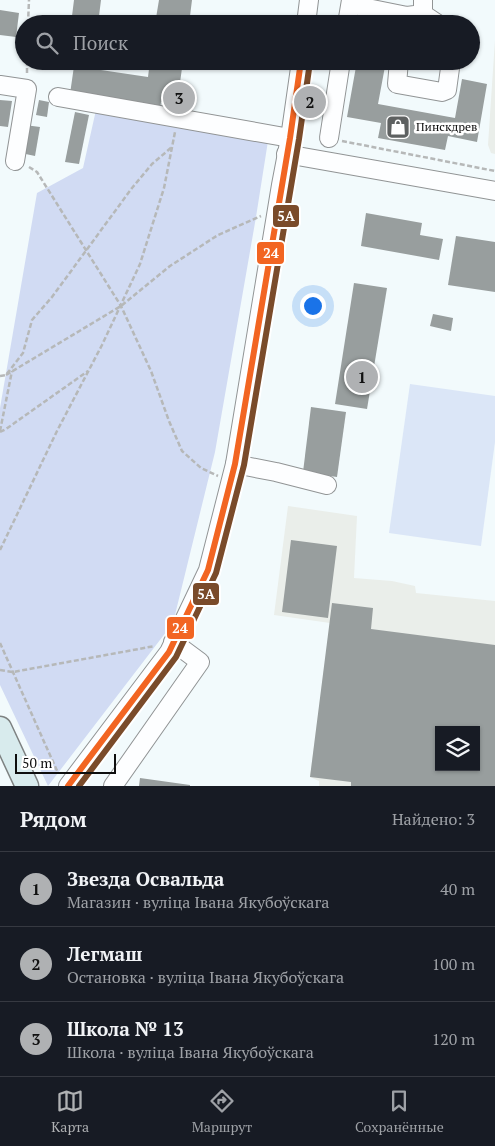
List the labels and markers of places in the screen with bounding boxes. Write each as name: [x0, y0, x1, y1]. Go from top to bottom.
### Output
pin: 3: [163, 79, 195, 117]
pin: 2: [294, 83, 326, 121]
shop icon: Пинскдрев: [385, 114, 411, 140]
place label: Пинскдрев: [416, 119, 477, 134]
pin: 1: [346, 358, 378, 396]

